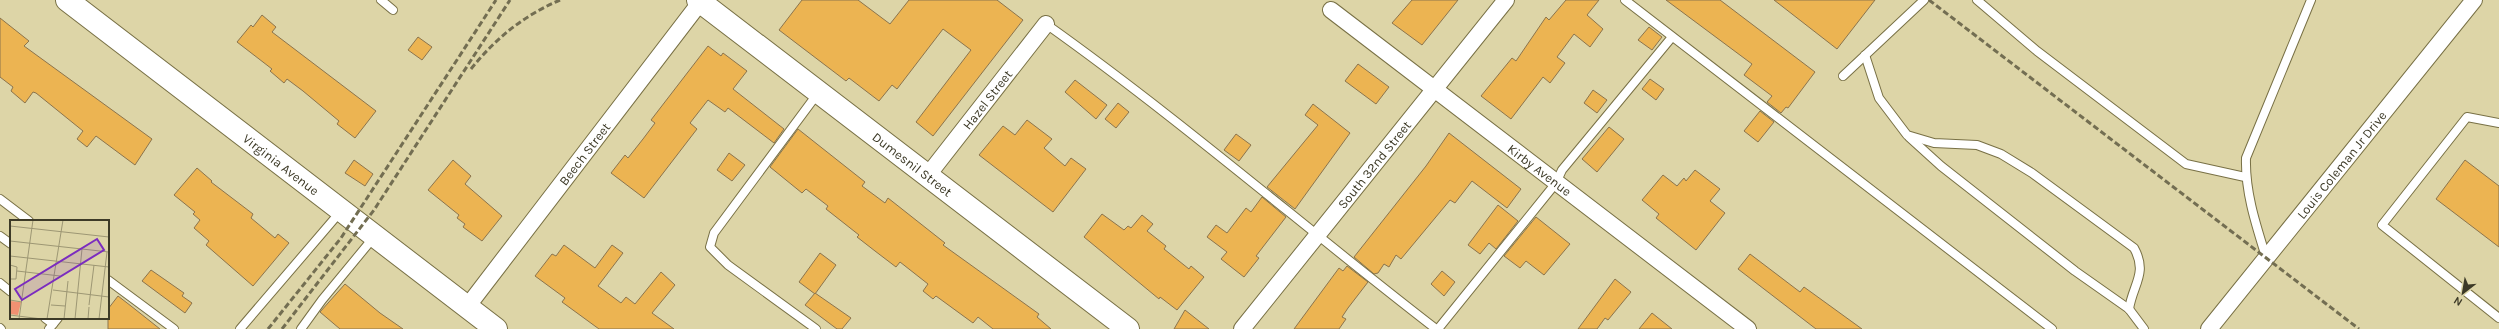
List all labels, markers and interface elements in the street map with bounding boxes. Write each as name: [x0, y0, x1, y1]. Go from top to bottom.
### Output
street label: Hazel Street: [959, 67, 1015, 132]
street label: Louis Coleman Jr Drive: [2293, 108, 2389, 222]
street label: South 32nd Street: [1334, 117, 1414, 211]
street label: Beech Street: [556, 119, 613, 188]
street label: Dumesnil Street: [870, 129, 955, 199]
street label: Virginia Avenue: [240, 130, 322, 198]
street label: Kirby Avenue: [1505, 141, 1575, 199]
inset map: [10, 220, 109, 319]
north arrow: [2443, 273, 2483, 313]
text: N: [2451, 294, 2465, 309]

